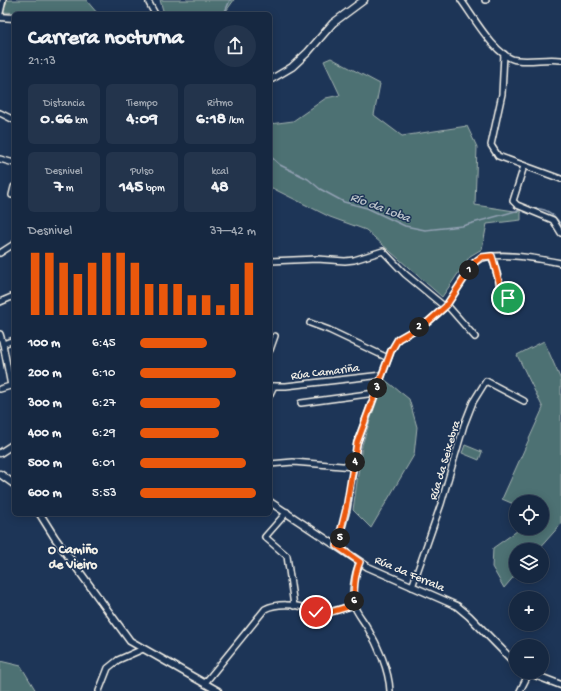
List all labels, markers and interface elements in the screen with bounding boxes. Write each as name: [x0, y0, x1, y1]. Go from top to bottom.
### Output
button: share: [214, 25, 256, 67]
text: Carrera nocturna: [28, 26, 183, 52]
text: 21:13: [28, 54, 56, 69]
text: Distancia: [43, 98, 85, 110]
text: Tiempo: [126, 98, 158, 110]
text: Ritmo: [207, 98, 233, 110]
text: 0.66: [40, 110, 72, 130]
text: 4:09: [126, 110, 158, 130]
text: 6:18: [196, 110, 226, 130]
text: km: [72, 115, 88, 127]
text: /km: [226, 115, 244, 127]
text: Desnivel: [45, 166, 83, 178]
text: Pulso: [130, 166, 154, 178]
text: kcal: [211, 166, 229, 178]
text: 7: [54, 178, 63, 198]
text: 145: [119, 178, 143, 198]
text: 48: [211, 178, 229, 198]
text: m: [63, 183, 74, 195]
text: bpm: [143, 183, 165, 195]
water label: Río da Loba: [348, 190, 413, 227]
text: Desnivel: [28, 224, 72, 239]
text: 37–42 m: [210, 224, 256, 239]
pin: 1: [459, 260, 479, 280]
text: 1: [467, 264, 471, 276]
pin: [491, 281, 525, 315]
icon: arrive: [497, 287, 519, 309]
pin: 2: [409, 317, 429, 337]
text: 2: [416, 321, 422, 333]
text: 100 m: [28, 336, 60, 351]
text: 6:45: [92, 336, 116, 351]
street label: Rúa Camariña: [290, 362, 361, 384]
text: 200 m: [28, 366, 61, 381]
text: 6:10: [92, 366, 115, 381]
pin: 3: [367, 378, 387, 398]
text: 3: [374, 382, 380, 394]
text: 300 m: [28, 396, 62, 411]
text: 6:27: [92, 396, 116, 411]
street label: Rúa da Seixebra: [427, 419, 465, 502]
text: 400 m: [28, 426, 61, 441]
text: 6:29: [92, 426, 116, 441]
pin: 4: [345, 452, 365, 472]
text: 500 m: [28, 456, 62, 471]
text: 6:01: [92, 456, 115, 471]
text: 4: [352, 456, 358, 468]
text: 600 m: [28, 486, 62, 501]
text: 5:53: [92, 486, 117, 501]
map controls: [509, 495, 549, 679]
button: locate: [509, 495, 549, 535]
pin: 5: [330, 528, 350, 548]
text: 5: [337, 532, 343, 544]
district label: O Camiño de Vieiro: [48, 543, 98, 573]
button: layers: [509, 543, 549, 583]
street label: Rúa da Ferrala: [372, 554, 447, 596]
pin: 6: [344, 591, 364, 611]
button: +: [509, 591, 549, 631]
pin: [299, 595, 333, 629]
text: 6: [351, 595, 357, 607]
icon: check: [305, 601, 327, 623]
button: −: [509, 639, 549, 679]

